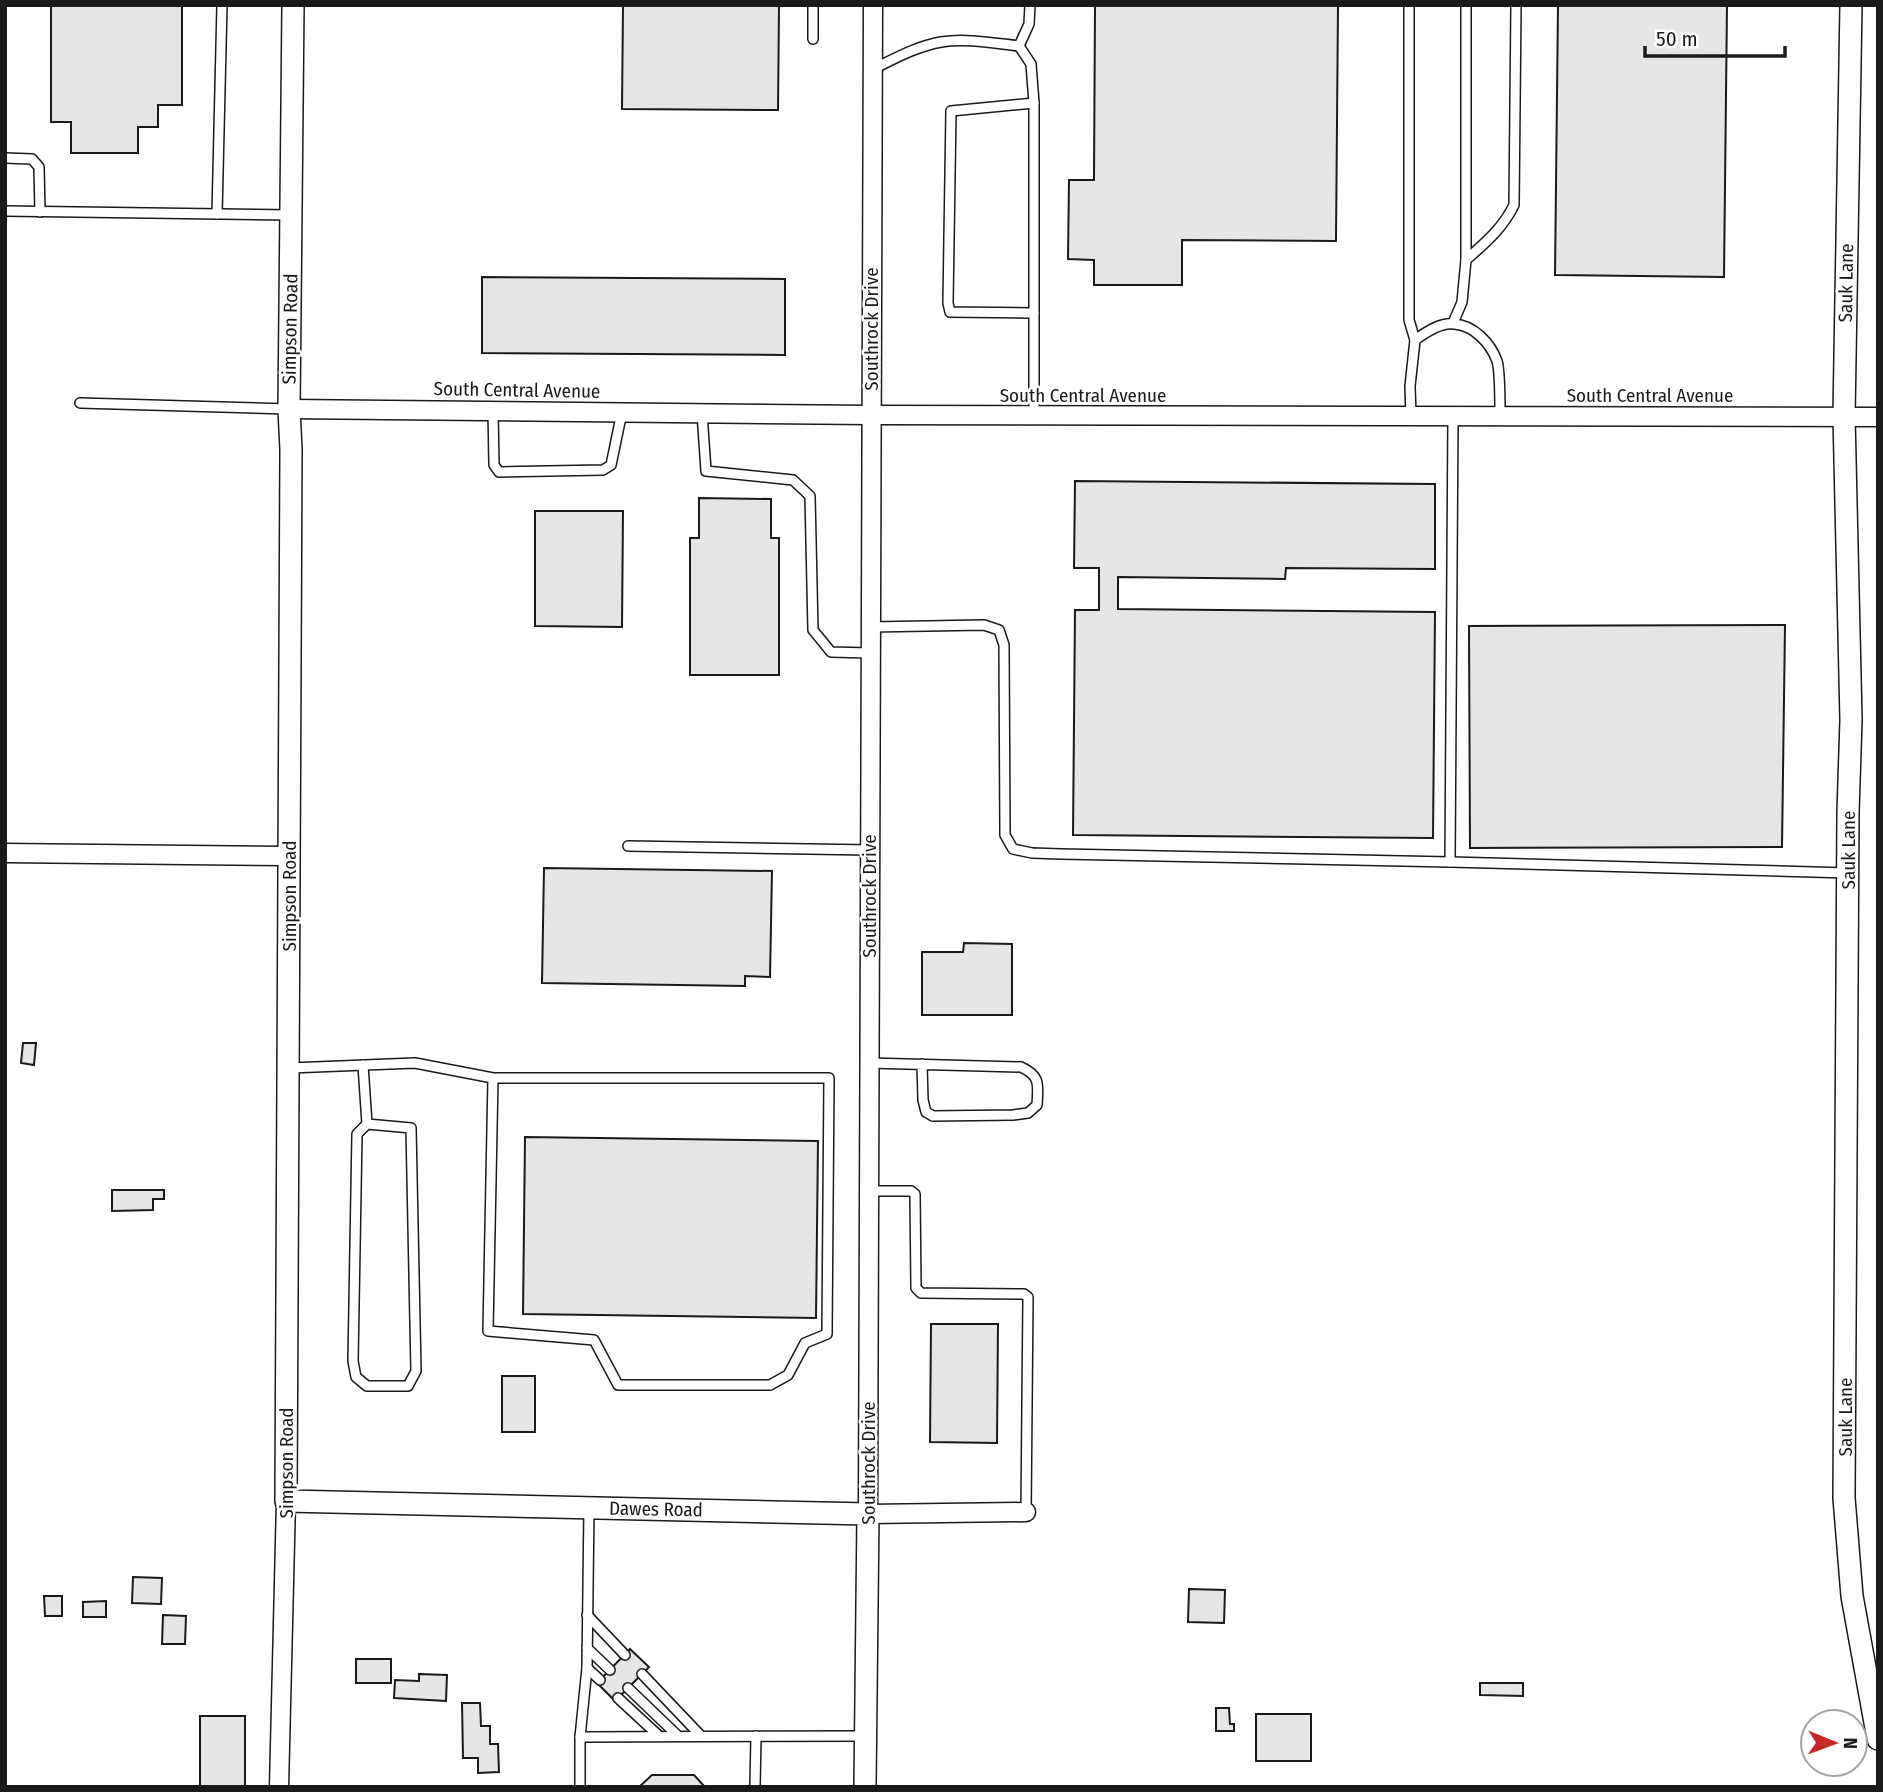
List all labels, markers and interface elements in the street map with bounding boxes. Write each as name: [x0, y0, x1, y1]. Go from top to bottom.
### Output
scale bar: [1645, 14, 1785, 58]
text: 50 m: [1656, 26, 1698, 52]
street label: Sauk Lane: [1834, 243, 1858, 323]
street label: Southrock Drive: [860, 267, 883, 391]
street label: Simpson Road: [278, 273, 302, 385]
street label: South Central Avenue: [433, 377, 601, 403]
street label: South Central Avenue: [1000, 384, 1166, 407]
street label: South Central Avenue: [1567, 384, 1733, 407]
street label: Sauk Lane: [1837, 811, 1860, 889]
street label: Southrock Drive: [858, 834, 881, 958]
street label: Simpson Road: [278, 841, 301, 951]
street label: Sauk Lane: [1834, 1378, 1857, 1456]
street label: Southrock Drive: [857, 1401, 880, 1525]
street label: Simpson Road: [275, 1408, 298, 1518]
street label: Dawes Road: [609, 1497, 703, 1521]
north arrow: [1799, 1708, 1869, 1778]
text: N: [1839, 1737, 1862, 1749]

